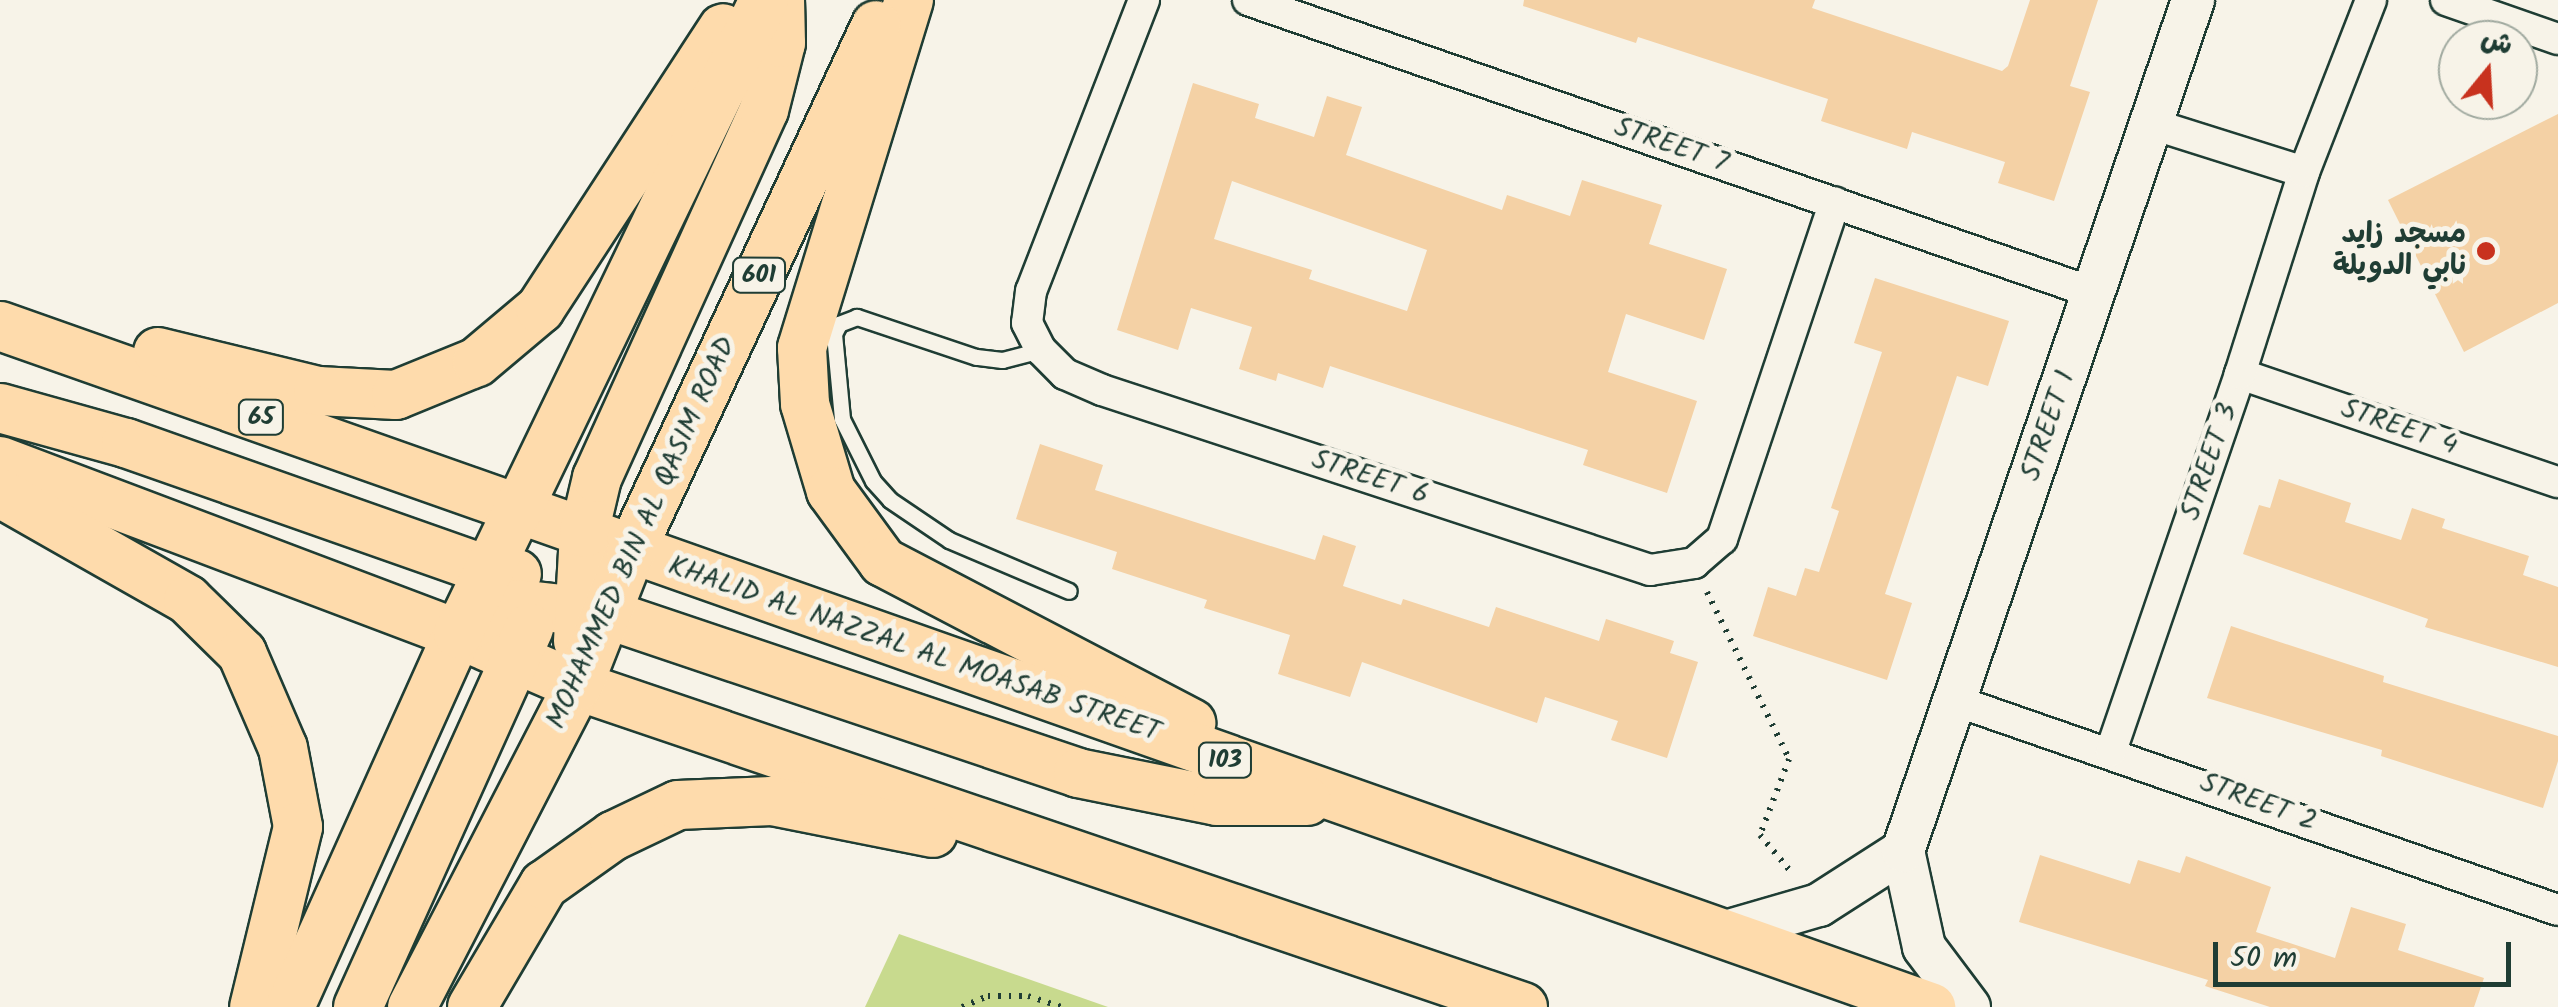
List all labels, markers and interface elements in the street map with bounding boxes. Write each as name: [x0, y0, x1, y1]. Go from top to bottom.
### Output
text: ش: [2475, 17, 2518, 69]
north arrow: [2438, 20, 2538, 120]
street label: STREET 7: [1610, 111, 1732, 181]
place label: مسجد زايد نابي الدويلة: [2333, 218, 2466, 284]
marker: مسجد زايد نابي الدويلة: [2475, 240, 2497, 262]
road number: 601: [732, 255, 786, 295]
street label: MOHAMMED BIN AL QASIM ROAD: [540, 332, 744, 734]
street label: STREET 1: [2015, 367, 2083, 485]
street label: STREET 4: [2337, 392, 2461, 464]
road number: 65: [236, 397, 286, 437]
street label: STREET 3: [2174, 399, 2246, 525]
street label: STREET 6: [1307, 443, 1433, 513]
street label: KHALID AL NAZZAL AL MOASAB STREET: [664, 550, 1164, 750]
road number: 103: [1198, 740, 1252, 780]
street label: STREET 2: [2195, 766, 2321, 840]
scale bar: [2218, 922, 2516, 984]
text: 50 m: [2230, 935, 2297, 983]

